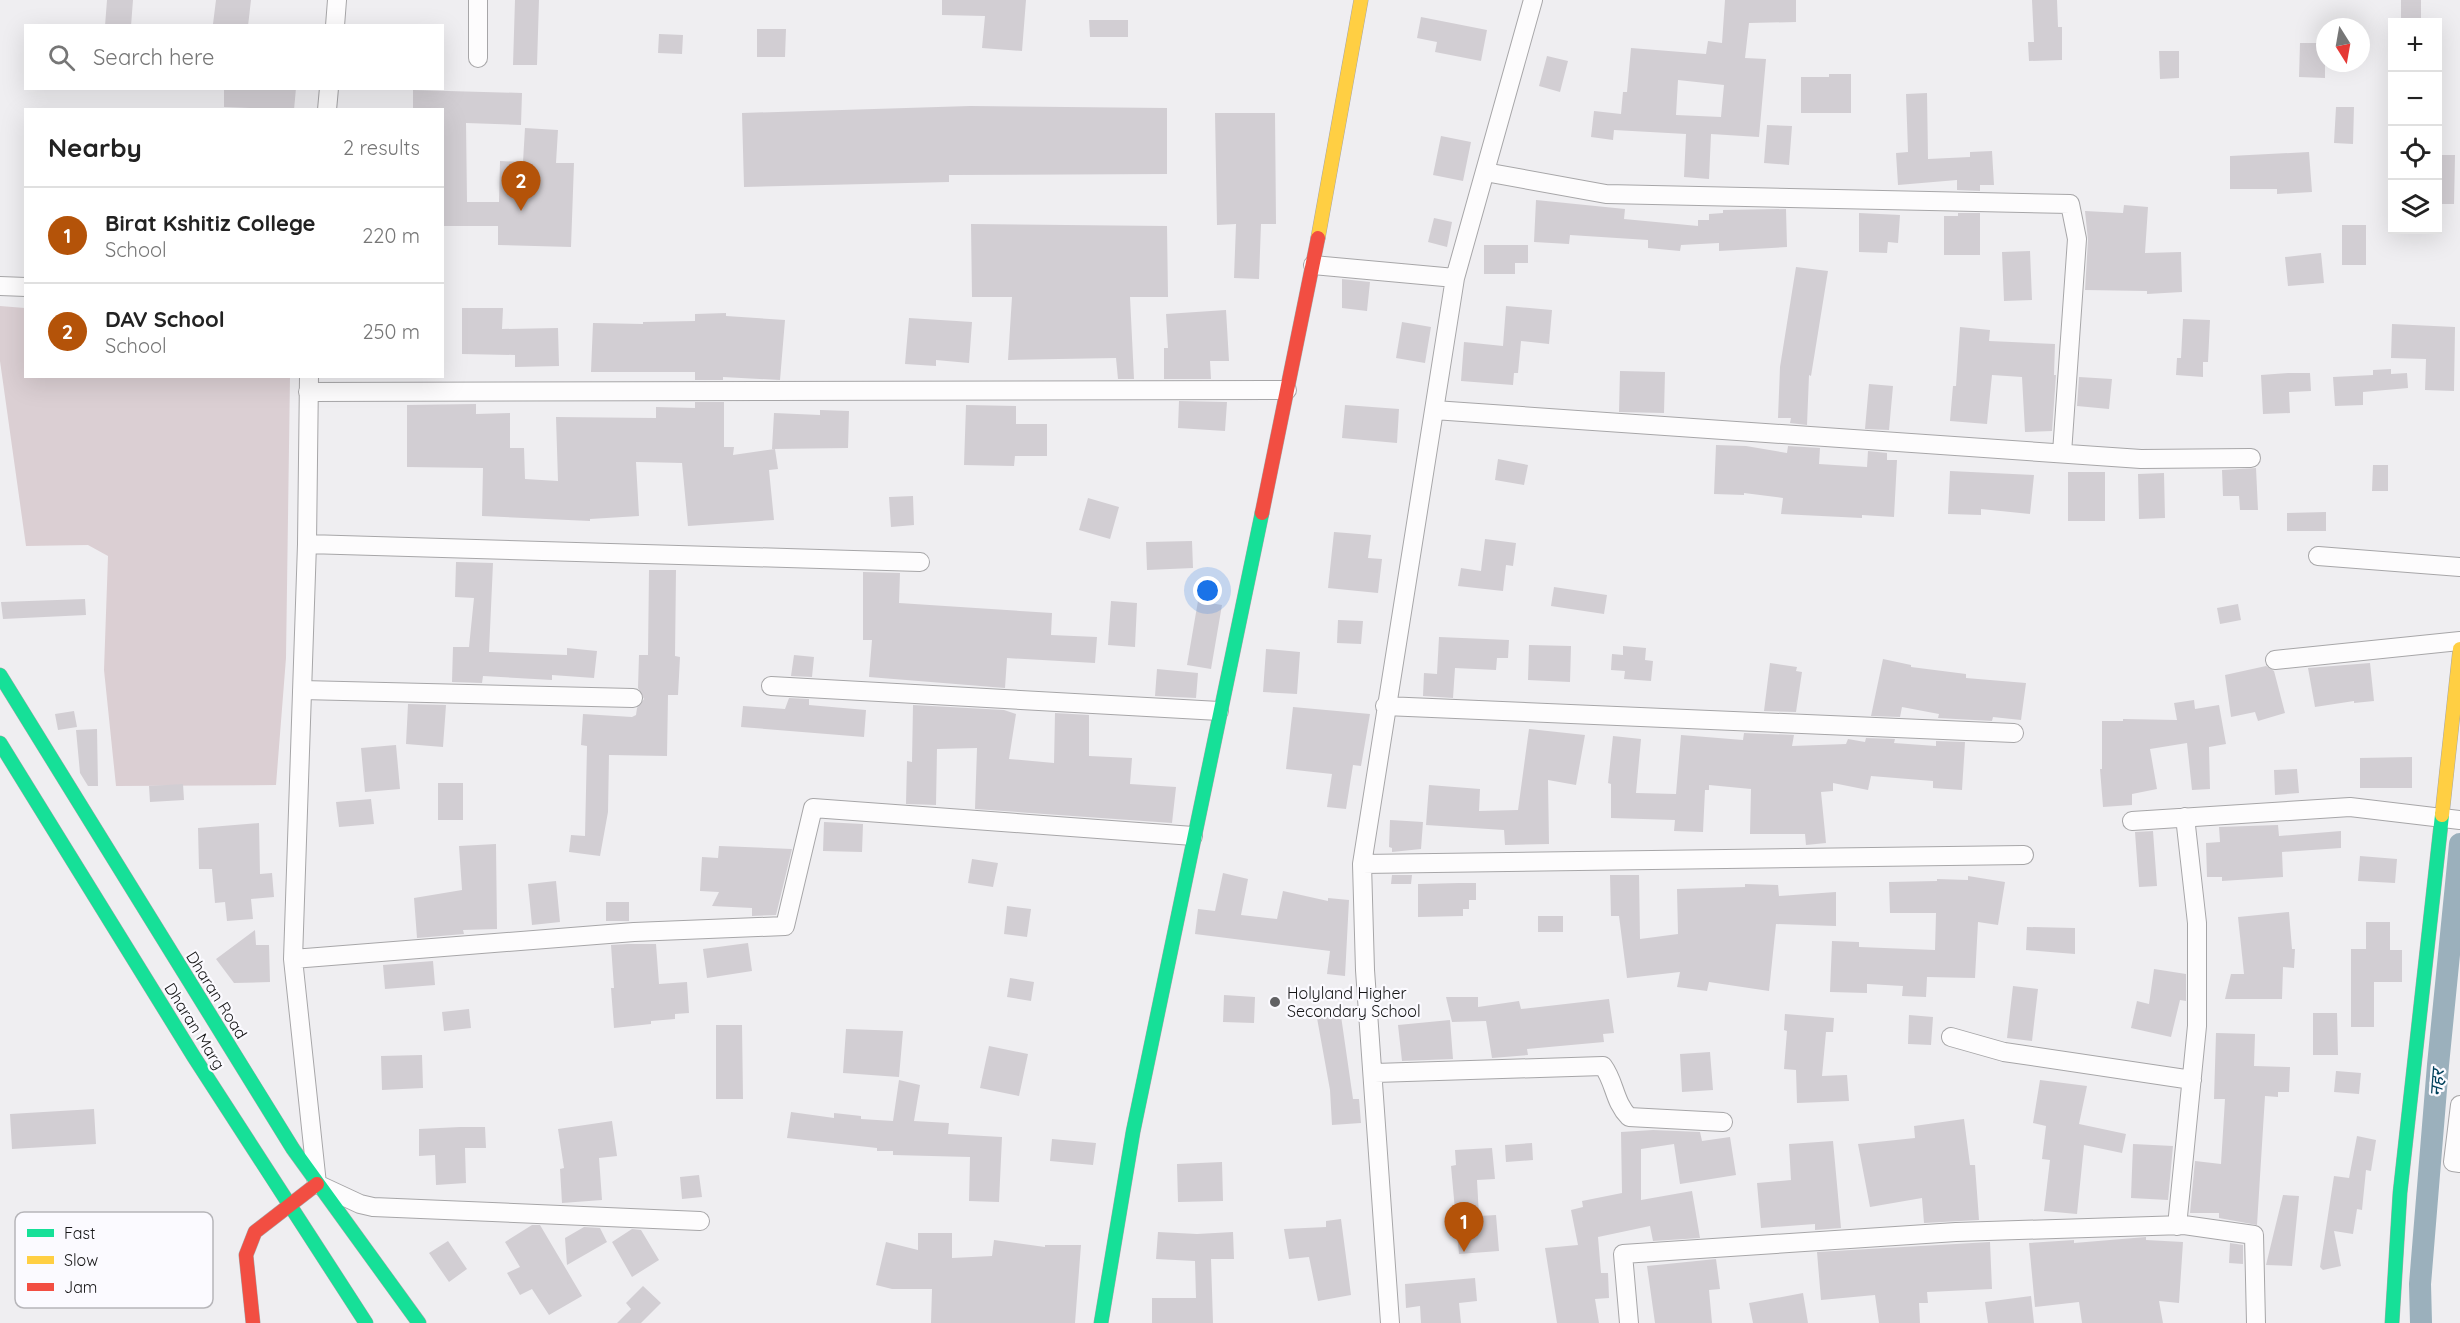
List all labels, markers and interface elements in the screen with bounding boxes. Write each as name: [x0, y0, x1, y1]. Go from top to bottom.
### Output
north arrow: [2316, 18, 2370, 72]
map controls: [2388, 18, 2442, 234]
button: +: [2388, 18, 2442, 72]
search box: [24, 24, 444, 90]
icon: search: [45, 41, 78, 74]
text: Search here: [93, 43, 214, 71]
button: −: [2388, 72, 2442, 126]
button: locate: [2388, 126, 2442, 180]
text: Nearby: [48, 131, 142, 164]
text: 2 results: [343, 135, 420, 160]
pin: 2: [502, 162, 540, 211]
button: layers: [2388, 180, 2442, 234]
text: Birat Kshitiz College: [105, 209, 316, 237]
text: 1: [64, 223, 71, 248]
text: 220 m: [362, 223, 420, 248]
text: School: [105, 237, 167, 262]
text: DAV School: [105, 305, 225, 333]
text: 2: [62, 319, 73, 344]
text: 250 m: [362, 319, 420, 344]
text: School: [105, 333, 167, 358]
your location: [1193, 576, 1222, 605]
street label: Dharan Road: [182, 948, 252, 1042]
street label: Dharan Marg: [160, 979, 230, 1073]
place label: Holyland Higher Secondary School: [1287, 983, 1421, 1021]
marker: Holyland Higher Secondary School: [1268, 995, 1282, 1009]
water label: नहर: [2424, 1065, 2449, 1097]
pin: 1: [1444, 1202, 1484, 1252]
legend: [15, 1212, 213, 1308]
text: Fast: [64, 1223, 95, 1243]
text: Slow: [64, 1250, 98, 1270]
text: Jam: [64, 1277, 97, 1297]

